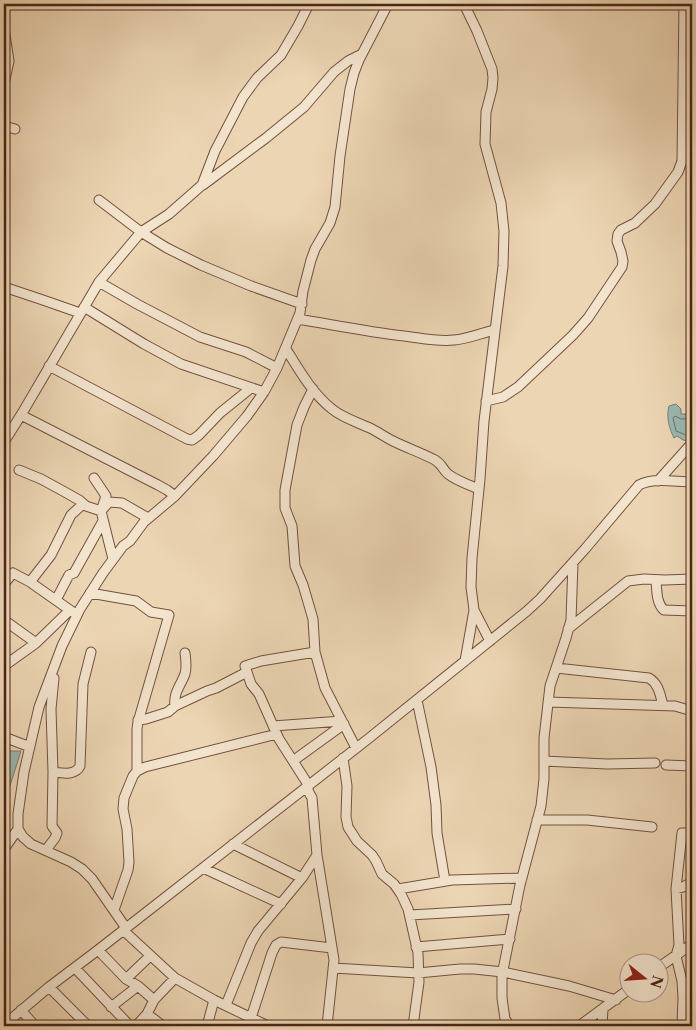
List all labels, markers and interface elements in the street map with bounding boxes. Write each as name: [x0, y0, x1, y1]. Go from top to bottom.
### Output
north arrow: [618, 952, 668, 1002]
text: N: [646, 973, 667, 990]

